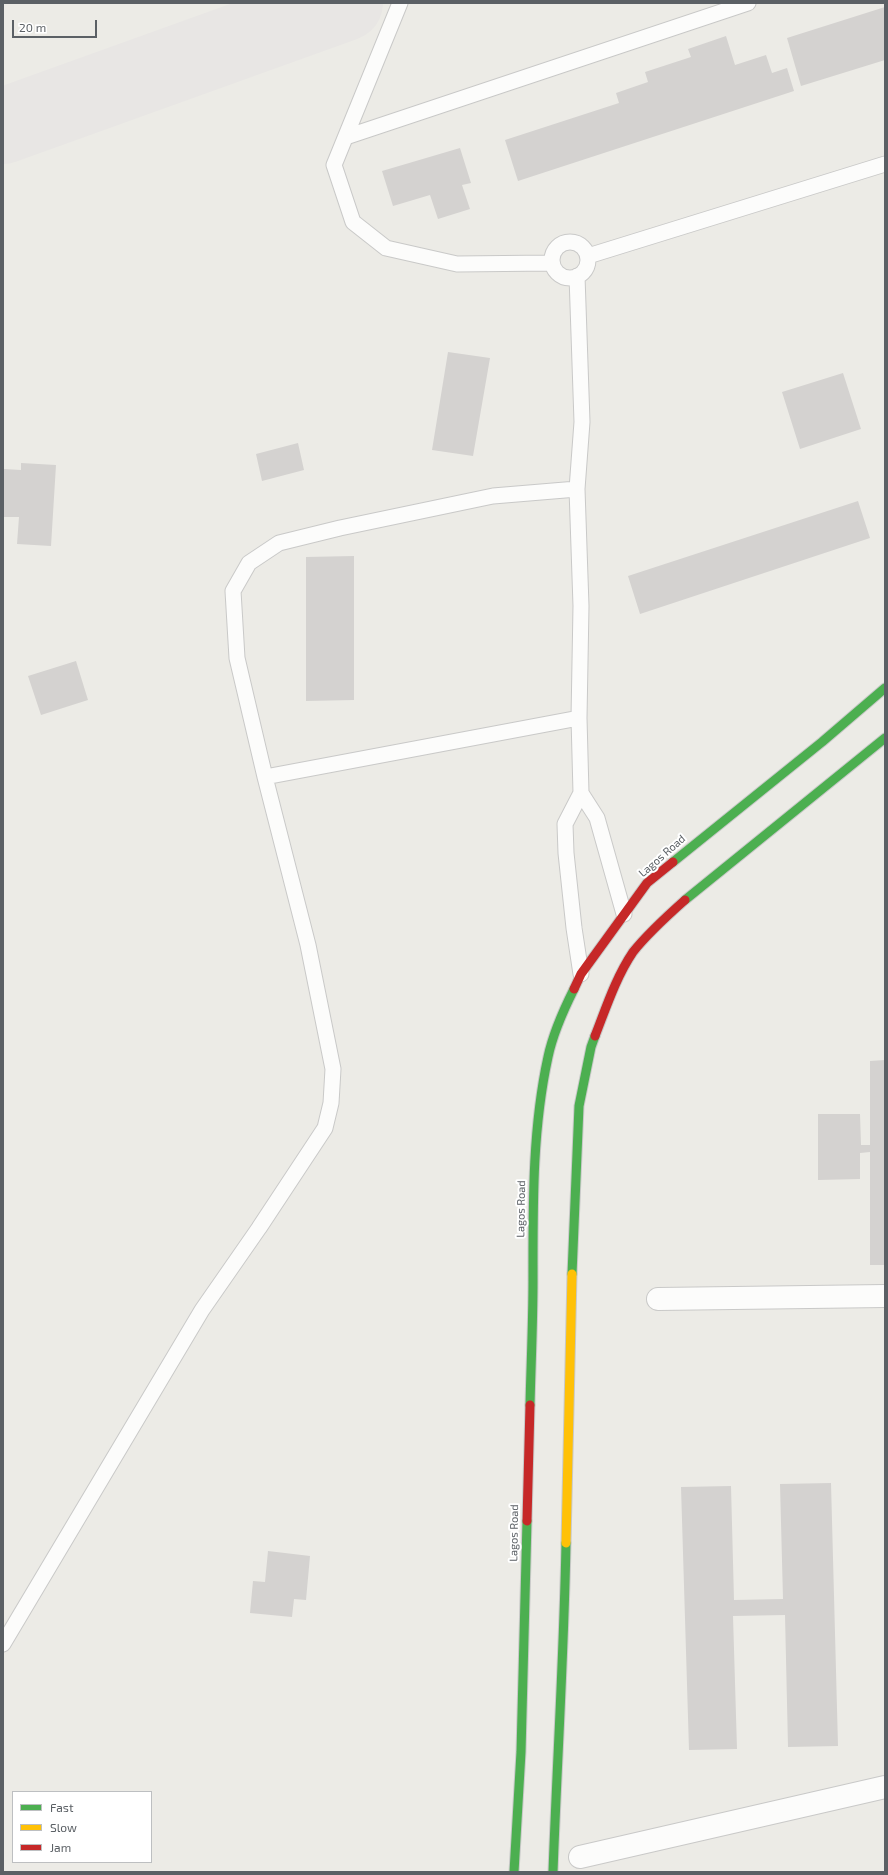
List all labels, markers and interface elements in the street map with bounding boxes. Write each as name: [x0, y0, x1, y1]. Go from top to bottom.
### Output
scale bar: [14, 12, 99, 38]
text: 20 m: [19, 20, 46, 34]
street label: Lagos Road: [636, 832, 688, 880]
street label: Lagos Road: [514, 1180, 528, 1238]
street label: Lagos Road: [507, 1504, 521, 1562]
legend: [12, 1791, 152, 1863]
text: Fast: [50, 1800, 73, 1814]
text: Slow: [50, 1820, 77, 1834]
text: Jam: [50, 1840, 71, 1854]

